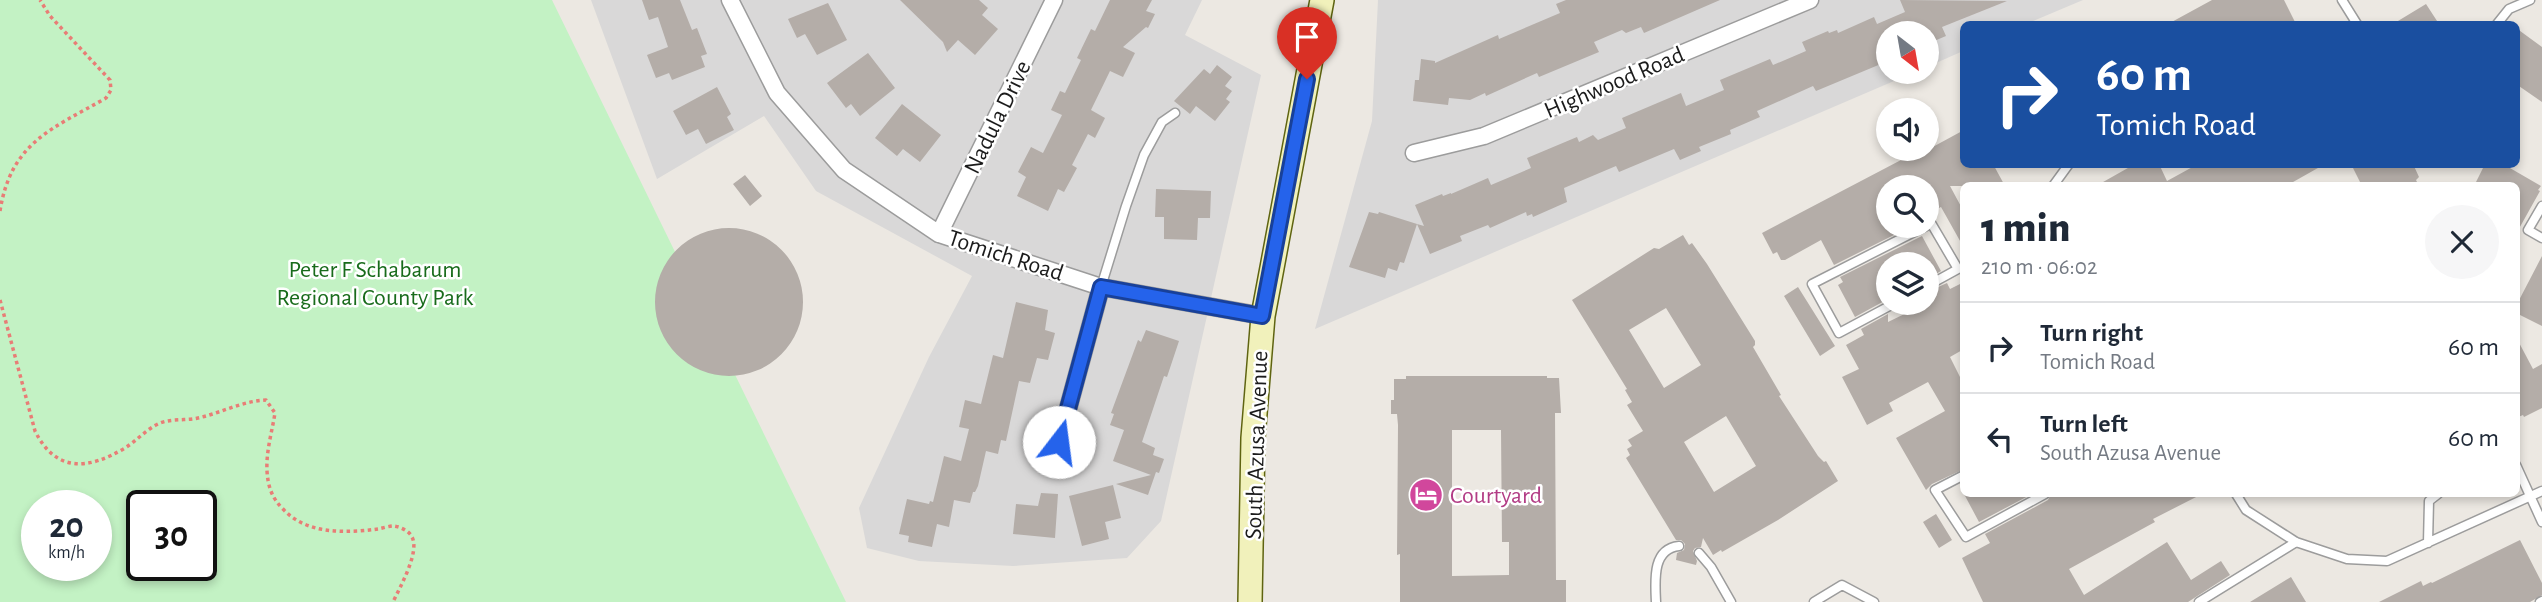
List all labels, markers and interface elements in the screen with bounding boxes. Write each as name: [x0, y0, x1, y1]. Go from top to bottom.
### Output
pin: [1277, 7, 1337, 79]
icon: arrive: [1288, 18, 1326, 56]
north arrow: [1876, 21, 1939, 84]
map controls: [1876, 21, 1939, 315]
street label: Highwood Road: [1541, 43, 1688, 123]
icon: right: [1981, 49, 2072, 140]
text: 60 m: [2096, 51, 2192, 100]
street label: Nadula Drive: [960, 57, 1036, 178]
button: sound: [1876, 98, 1939, 161]
text: Tomich Road: [2096, 109, 2256, 141]
button: search: [1876, 175, 1939, 238]
button: close: [2425, 205, 2499, 279]
text: 1 min: [1981, 207, 2070, 249]
street label: Tomich Road: [945, 226, 1067, 286]
button: layers: [1876, 252, 1939, 315]
text: 210 m · 06:02: [1981, 256, 2097, 279]
park label: Peter F Schabarum Regional County Park: [276, 258, 474, 310]
text: Turn right: [2040, 320, 2143, 346]
icon: right: [1981, 329, 2019, 367]
text: 60 m: [2448, 334, 2499, 360]
street label: South Azusa Avenue: [1242, 350, 1272, 540]
text: Tomich Road: [2040, 351, 2155, 374]
position arrow: [1022, 405, 1096, 479]
text: Turn left: [2040, 411, 2128, 437]
icon: left: [1981, 420, 2019, 458]
text: 60 m: [2448, 425, 2499, 451]
text: South Azusa Avenue: [2040, 442, 2221, 465]
hotel icon: Courtyard: [1407, 476, 1445, 514]
place label: Courtyard: [1450, 484, 1542, 508]
speed limit sign: 30: [126, 490, 217, 581]
text: 20: [49, 509, 84, 544]
text: km/h: [48, 544, 85, 562]

